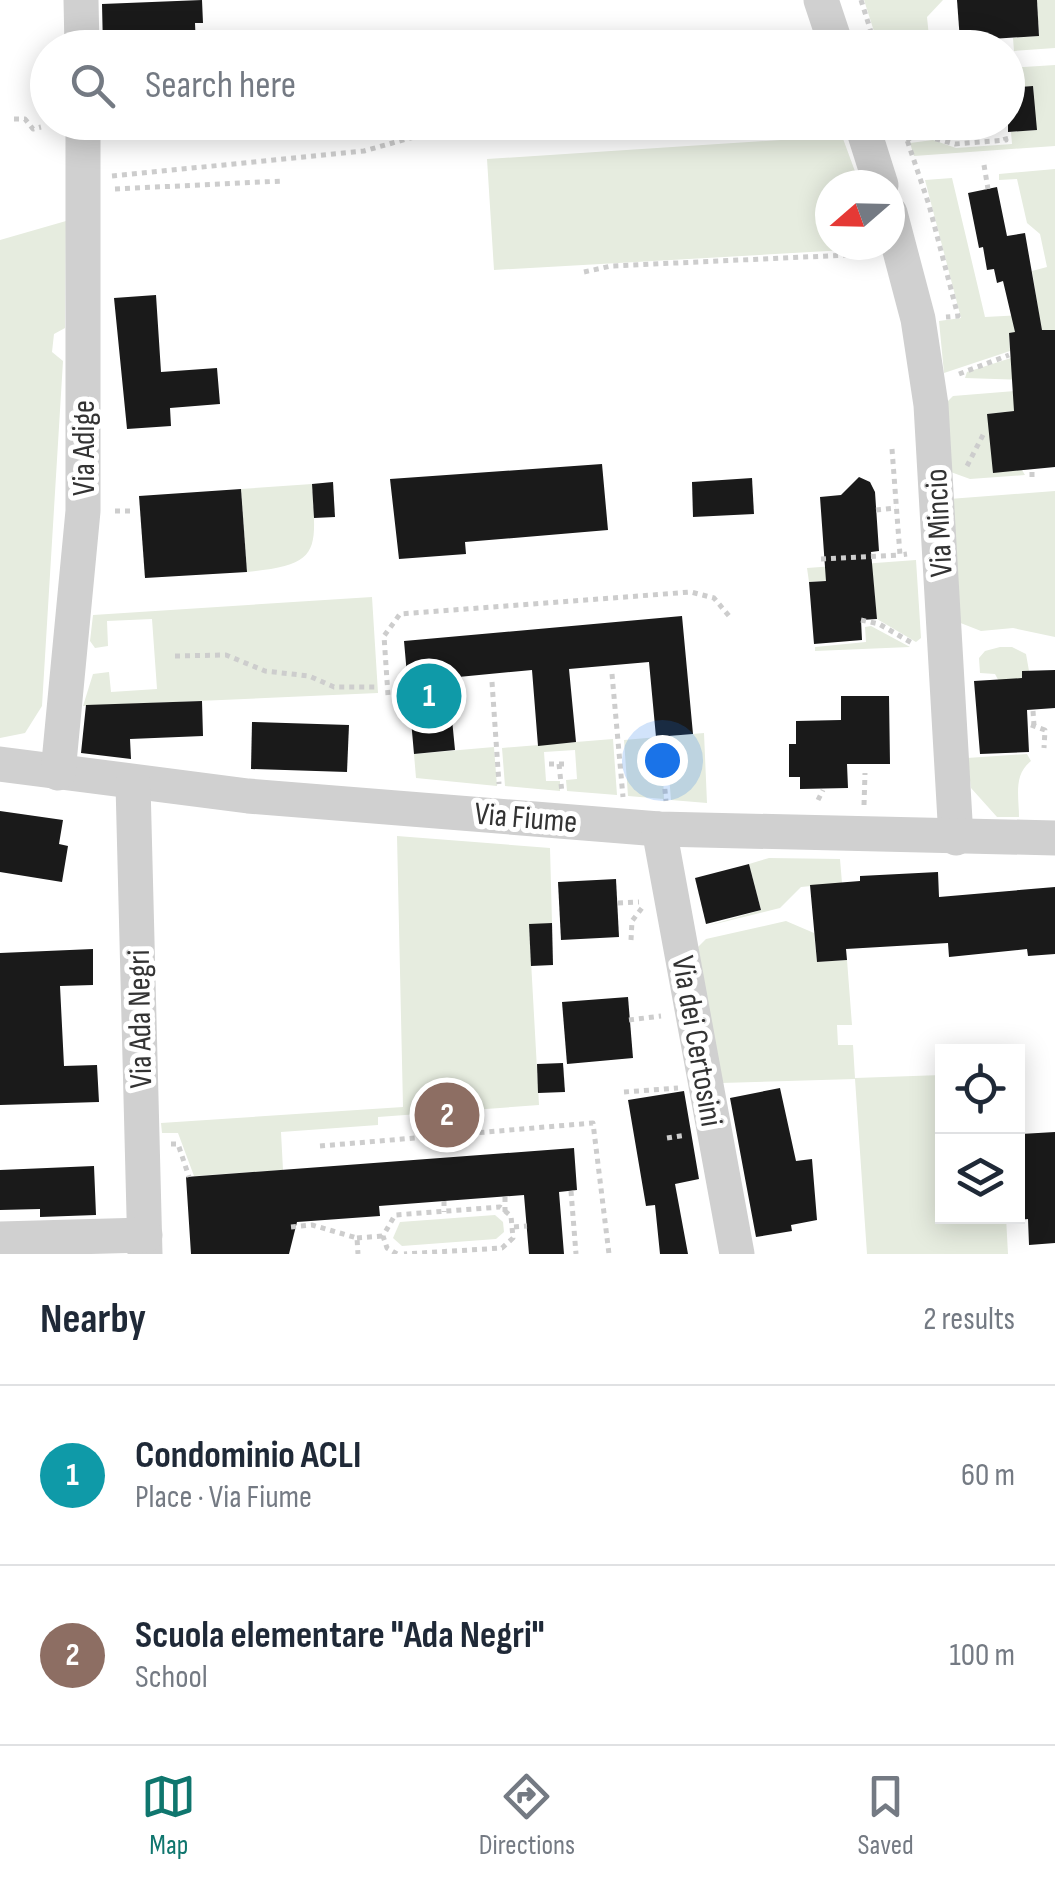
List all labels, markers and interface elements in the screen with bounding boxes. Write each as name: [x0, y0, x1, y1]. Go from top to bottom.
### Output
search box: [30, 30, 1025, 140]
icon: search: [65, 58, 120, 113]
text: Search here: [145, 63, 296, 108]
north arrow: [815, 170, 905, 260]
street label: Via Adige: [65, 400, 104, 496]
street label: Via Mincio: [917, 468, 962, 578]
pin: 1: [396, 658, 462, 734]
your location: [637, 735, 688, 786]
street label: Via Fiume: [473, 795, 579, 842]
street label: Via Ada Negri: [120, 949, 161, 1089]
street label: Via dei Certosini: [662, 953, 731, 1130]
map controls: [935, 1044, 1025, 1224]
button: locate: [935, 1044, 1025, 1134]
pin: 2: [414, 1078, 480, 1152]
button: layers: [935, 1134, 1025, 1224]
text: Nearby: [40, 1294, 146, 1345]
text: 2 results: [923, 1300, 1015, 1339]
text: Condominio ACLI: [135, 1433, 361, 1478]
text: 1: [66, 1456, 79, 1495]
text: 60 m: [961, 1456, 1015, 1495]
text: Place · Via Fiume: [135, 1478, 312, 1517]
text: Scuola elementare "Ada Negri": [135, 1613, 545, 1658]
text: 2: [65, 1636, 80, 1675]
text: 100 m: [950, 1636, 1015, 1675]
text: School: [135, 1658, 208, 1697]
tab: Map: [141, 1769, 196, 1862]
tab: Directions: [479, 1769, 575, 1862]
tab: Saved: [858, 1769, 914, 1862]

